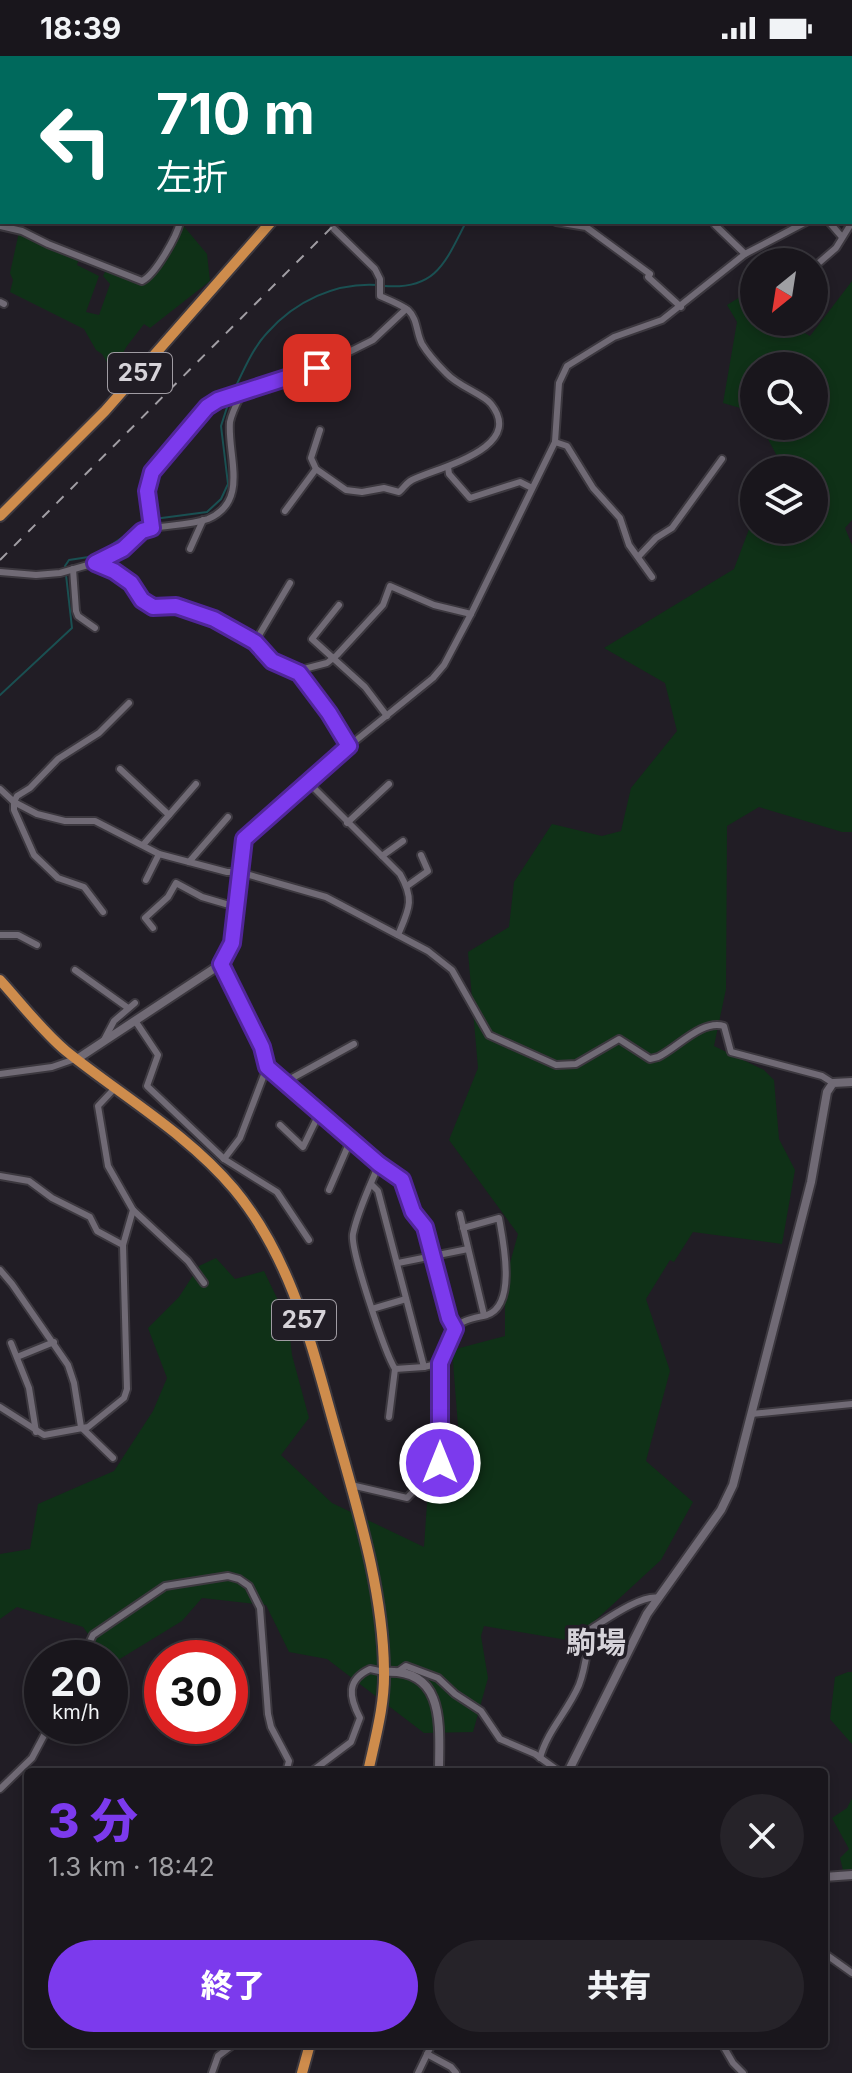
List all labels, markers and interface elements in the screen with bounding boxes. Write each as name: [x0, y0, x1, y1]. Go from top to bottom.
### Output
text: 18:39: [40, 10, 121, 46]
text: 710 m: [156, 80, 315, 148]
icon: left: [24, 88, 128, 192]
text: 左折: [156, 155, 228, 199]
north arrow: [740, 248, 828, 336]
map controls: [740, 248, 828, 544]
pin: [283, 334, 351, 402]
icon: arrive: [295, 346, 339, 390]
button: search: [740, 352, 828, 440]
road number: 257: [108, 353, 172, 393]
button: layers: [740, 456, 828, 544]
road number: 257: [272, 1300, 336, 1340]
position arrow: [398, 1421, 482, 1505]
district label: 駒場: [566, 1624, 626, 1660]
speed limit sign: 30: [144, 1640, 248, 1744]
text: 20: [50, 1657, 102, 1706]
text: km/h: [52, 1700, 100, 1724]
text: 3 分: [48, 1791, 138, 1850]
button: close: [720, 1794, 804, 1878]
text: 1.3 km · 18:42: [48, 1851, 215, 1882]
button: 終了: [48, 1940, 418, 2032]
button: 共有: [434, 1940, 804, 2032]

